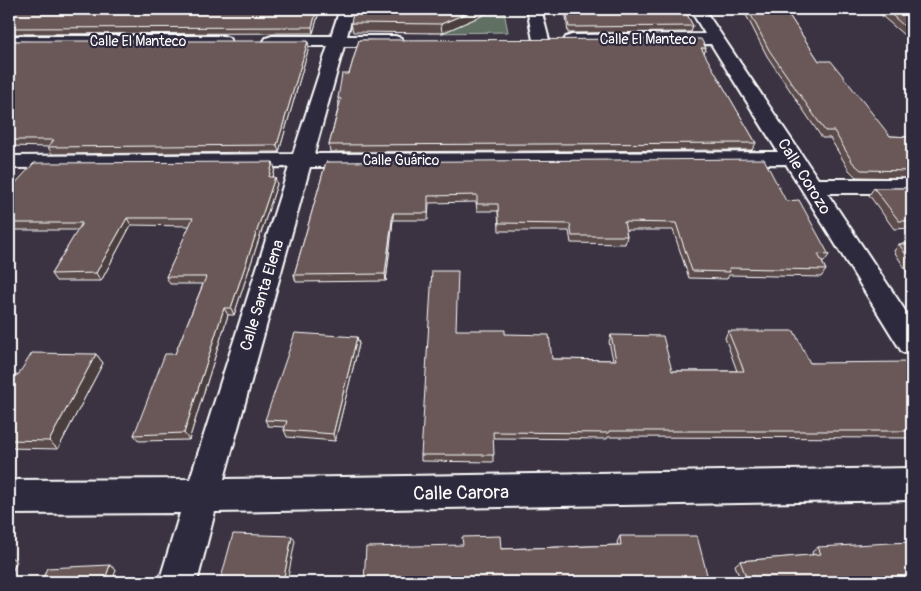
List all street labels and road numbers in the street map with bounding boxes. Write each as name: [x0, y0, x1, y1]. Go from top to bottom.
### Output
street label: Calle El Manteco: [600, 31, 697, 48]
street label: Calle El Manteco: [90, 33, 187, 50]
street label: Calle Corozo: [773, 135, 836, 218]
street label: Calle Guárico: [363, 152, 440, 169]
street label: Calle Santa Elena: [236, 237, 288, 353]
street label: Calle Carora: [413, 480, 509, 506]

